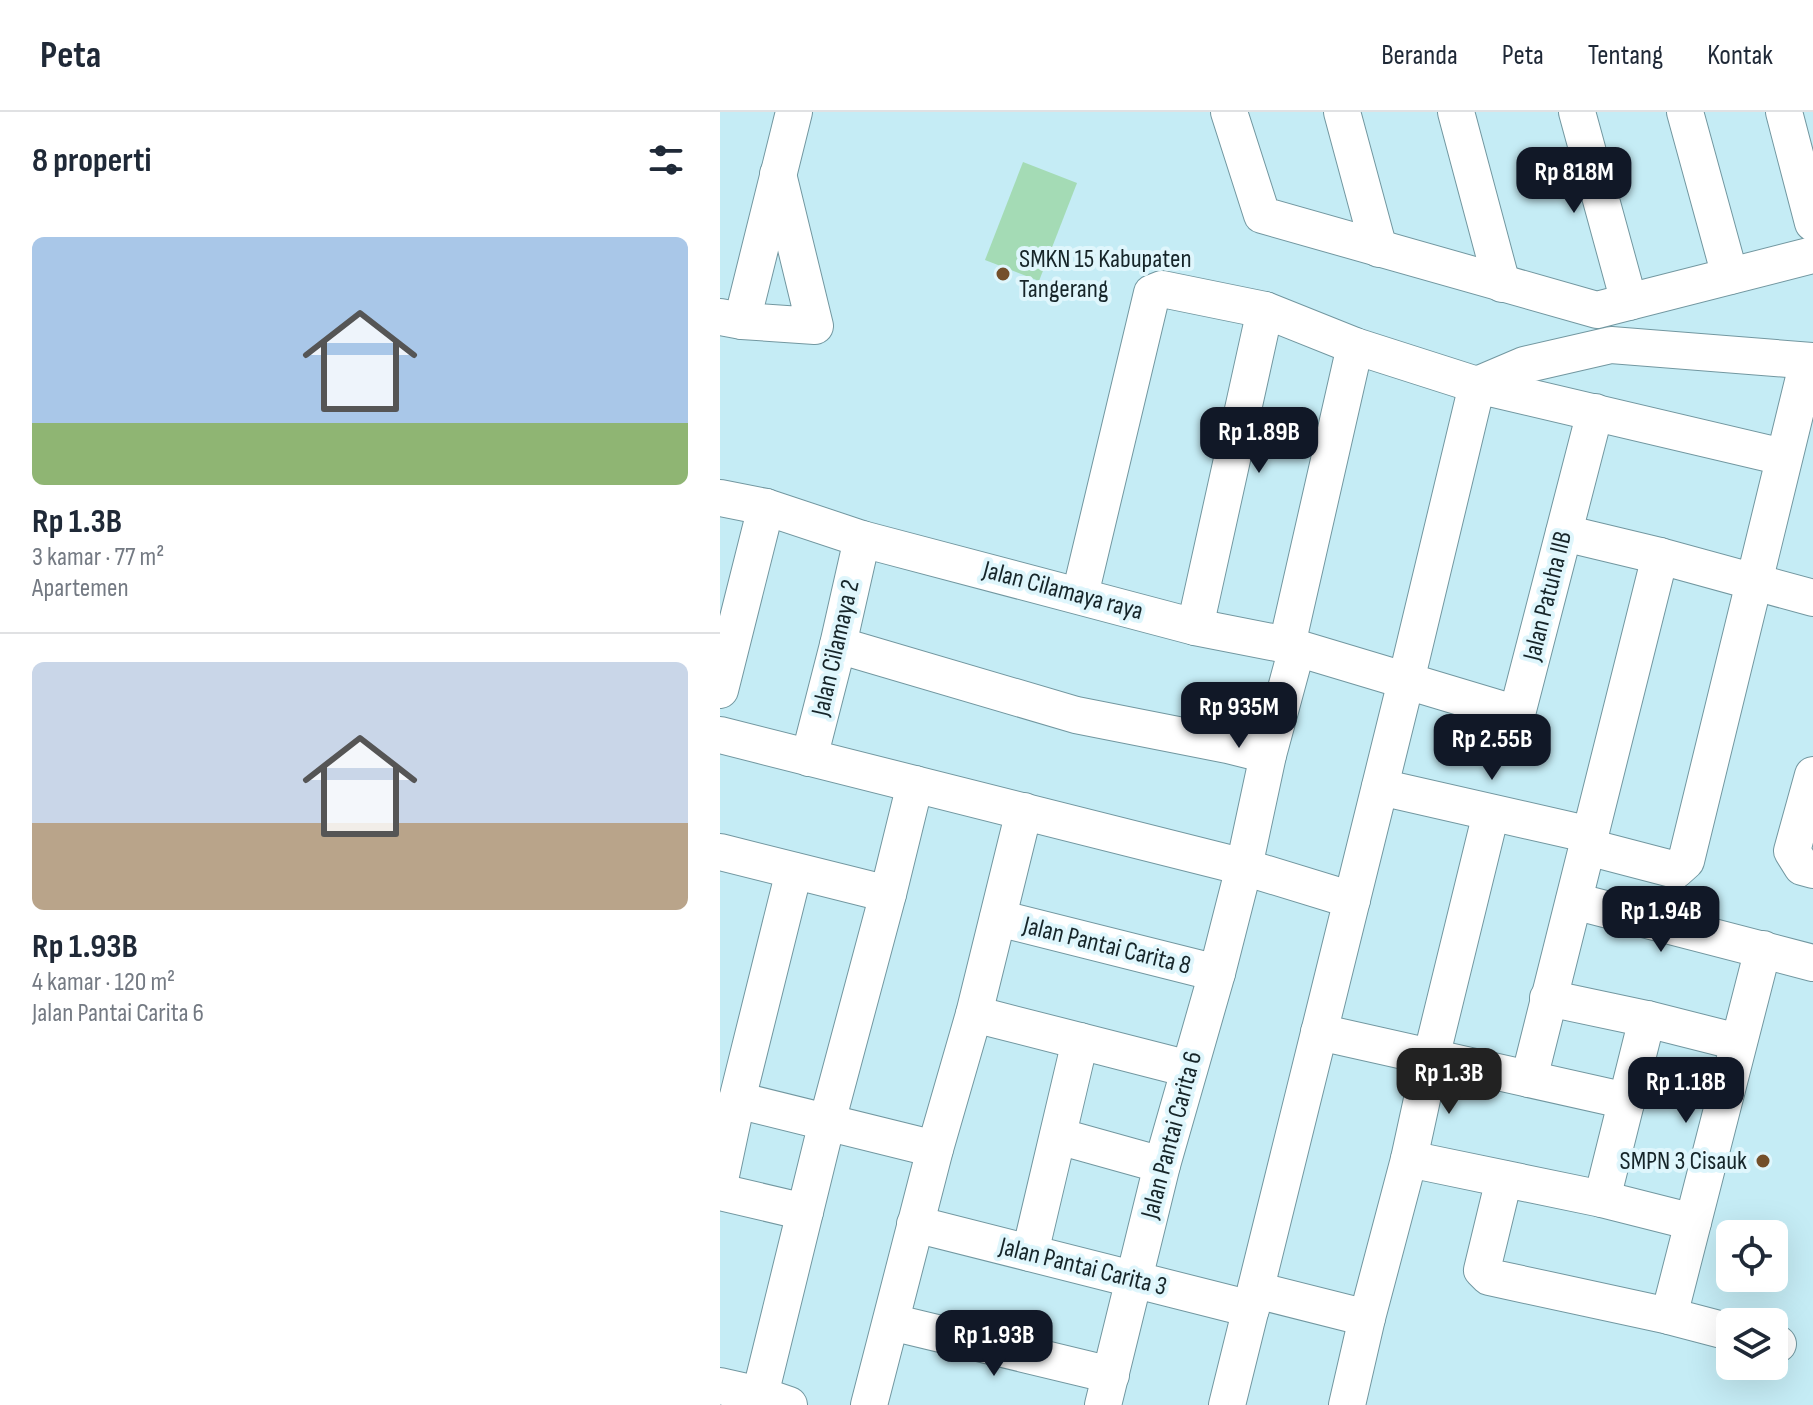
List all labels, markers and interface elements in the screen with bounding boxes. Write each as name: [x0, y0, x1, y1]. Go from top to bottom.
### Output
text: Peta: [40, 33, 101, 78]
text: Beranda: [1381, 39, 1458, 72]
text: Peta: [1502, 39, 1544, 72]
text: Tentang: [1588, 39, 1663, 72]
text: Kontak: [1707, 39, 1773, 72]
icon: filters: [644, 138, 688, 182]
text: 8 properti: [32, 140, 151, 181]
pin: Rp 818M: [1500, 147, 1648, 215]
text: Rp 818M: [1534, 157, 1614, 188]
place label: SMKN 15 Kabupaten Tangerang: [1019, 244, 1192, 305]
marker: SMKN 15 Kabupaten Tangerang: [994, 265, 1012, 283]
icon: home: [288, 289, 432, 433]
pin: Rp 1.89B: [1176, 407, 1342, 475]
text: Rp 1.89B: [1218, 417, 1300, 448]
text: Rp 1.3B: [32, 501, 122, 542]
street label: Jalan Patuha IIB: [1517, 528, 1579, 665]
text: 3 kamar · 77 m²: [32, 542, 164, 573]
street label: Jalan Cilamaya raya: [979, 554, 1147, 627]
text: Apartemen: [32, 573, 129, 604]
street label: Jalan Cilamaya 2: [805, 577, 867, 720]
pin: Rp 935M: [1165, 682, 1313, 750]
text: Rp 935M: [1199, 692, 1279, 723]
icon: home: [288, 714, 432, 858]
pin: Rp 2.55B: [1409, 714, 1575, 782]
text: Rp 2.55B: [1452, 724, 1532, 755]
pin: Rp 1.94B: [1578, 886, 1744, 954]
text: Rp 1.94B: [1620, 896, 1702, 927]
street label: Jalan Pantai Carita 8: [1019, 910, 1194, 982]
text: Rp 1.93B: [32, 926, 138, 967]
text: 4 kamar · 120 m²: [32, 967, 175, 998]
text: Jalan Pantai Carita 6: [32, 998, 204, 1029]
street label: Jalan Pantai Carita 6: [1135, 1048, 1209, 1223]
pin: Rp 1.3B: [1375, 1048, 1523, 1116]
pin: Rp 1.18B: [1603, 1057, 1769, 1125]
text: Rp 1.3B: [1415, 1058, 1483, 1089]
text: Rp 1.18B: [1646, 1067, 1726, 1098]
place label: SMPN 3 Cisauk: [1620, 1146, 1747, 1177]
marker: SMPN 3 Cisauk: [1754, 1152, 1772, 1170]
map controls: [1716, 1220, 1788, 1380]
button: locate: [1716, 1220, 1788, 1292]
street label: Jalan Pantai Carita 3: [995, 1231, 1170, 1303]
button: layers: [1716, 1308, 1788, 1380]
pin: Rp 1.93B: [911, 1310, 1077, 1378]
text: Rp 1.93B: [954, 1320, 1034, 1351]

